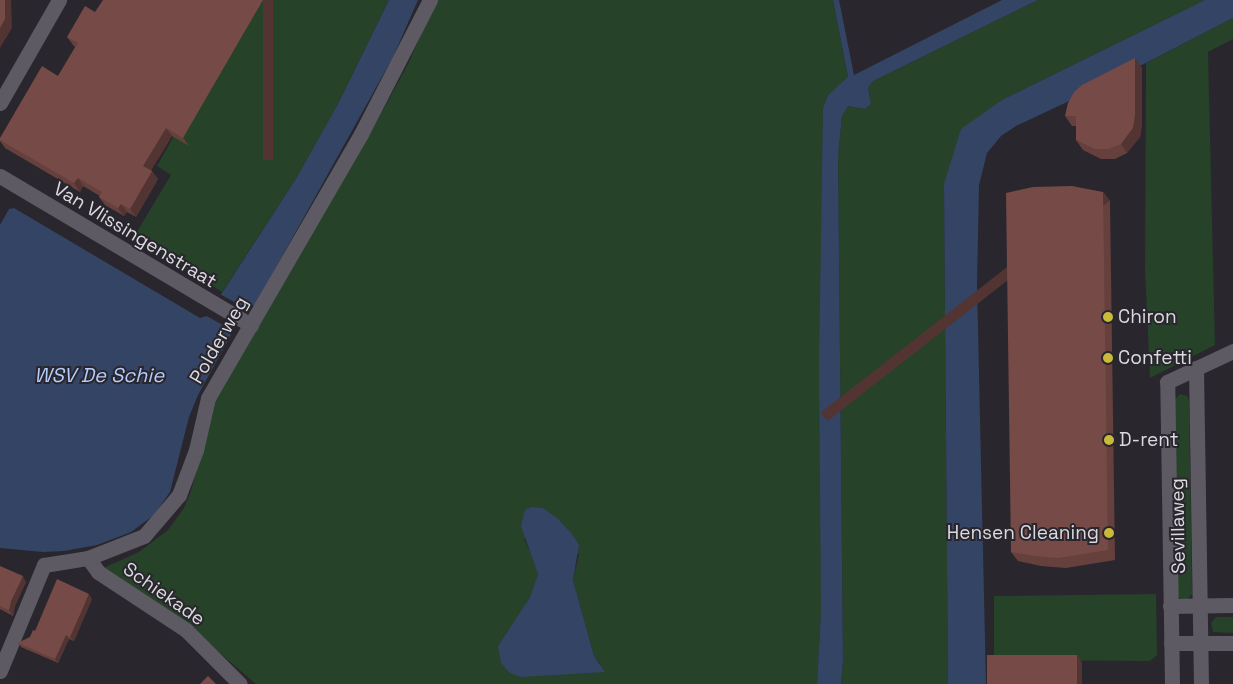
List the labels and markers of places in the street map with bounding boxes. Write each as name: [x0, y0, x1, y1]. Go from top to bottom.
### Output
place label: Chiron: [1118, 306, 1177, 328]
marker: Chiron: [1102, 311, 1114, 323]
place label: Confetti: [1118, 347, 1192, 369]
marker: Confetti: [1102, 352, 1114, 364]
place label: D-rent: [1119, 429, 1178, 451]
marker: D-rent: [1103, 434, 1115, 446]
place label: Hensen Cleaning: [947, 522, 1099, 544]
marker: Hensen Cleaning: [1103, 527, 1115, 539]

